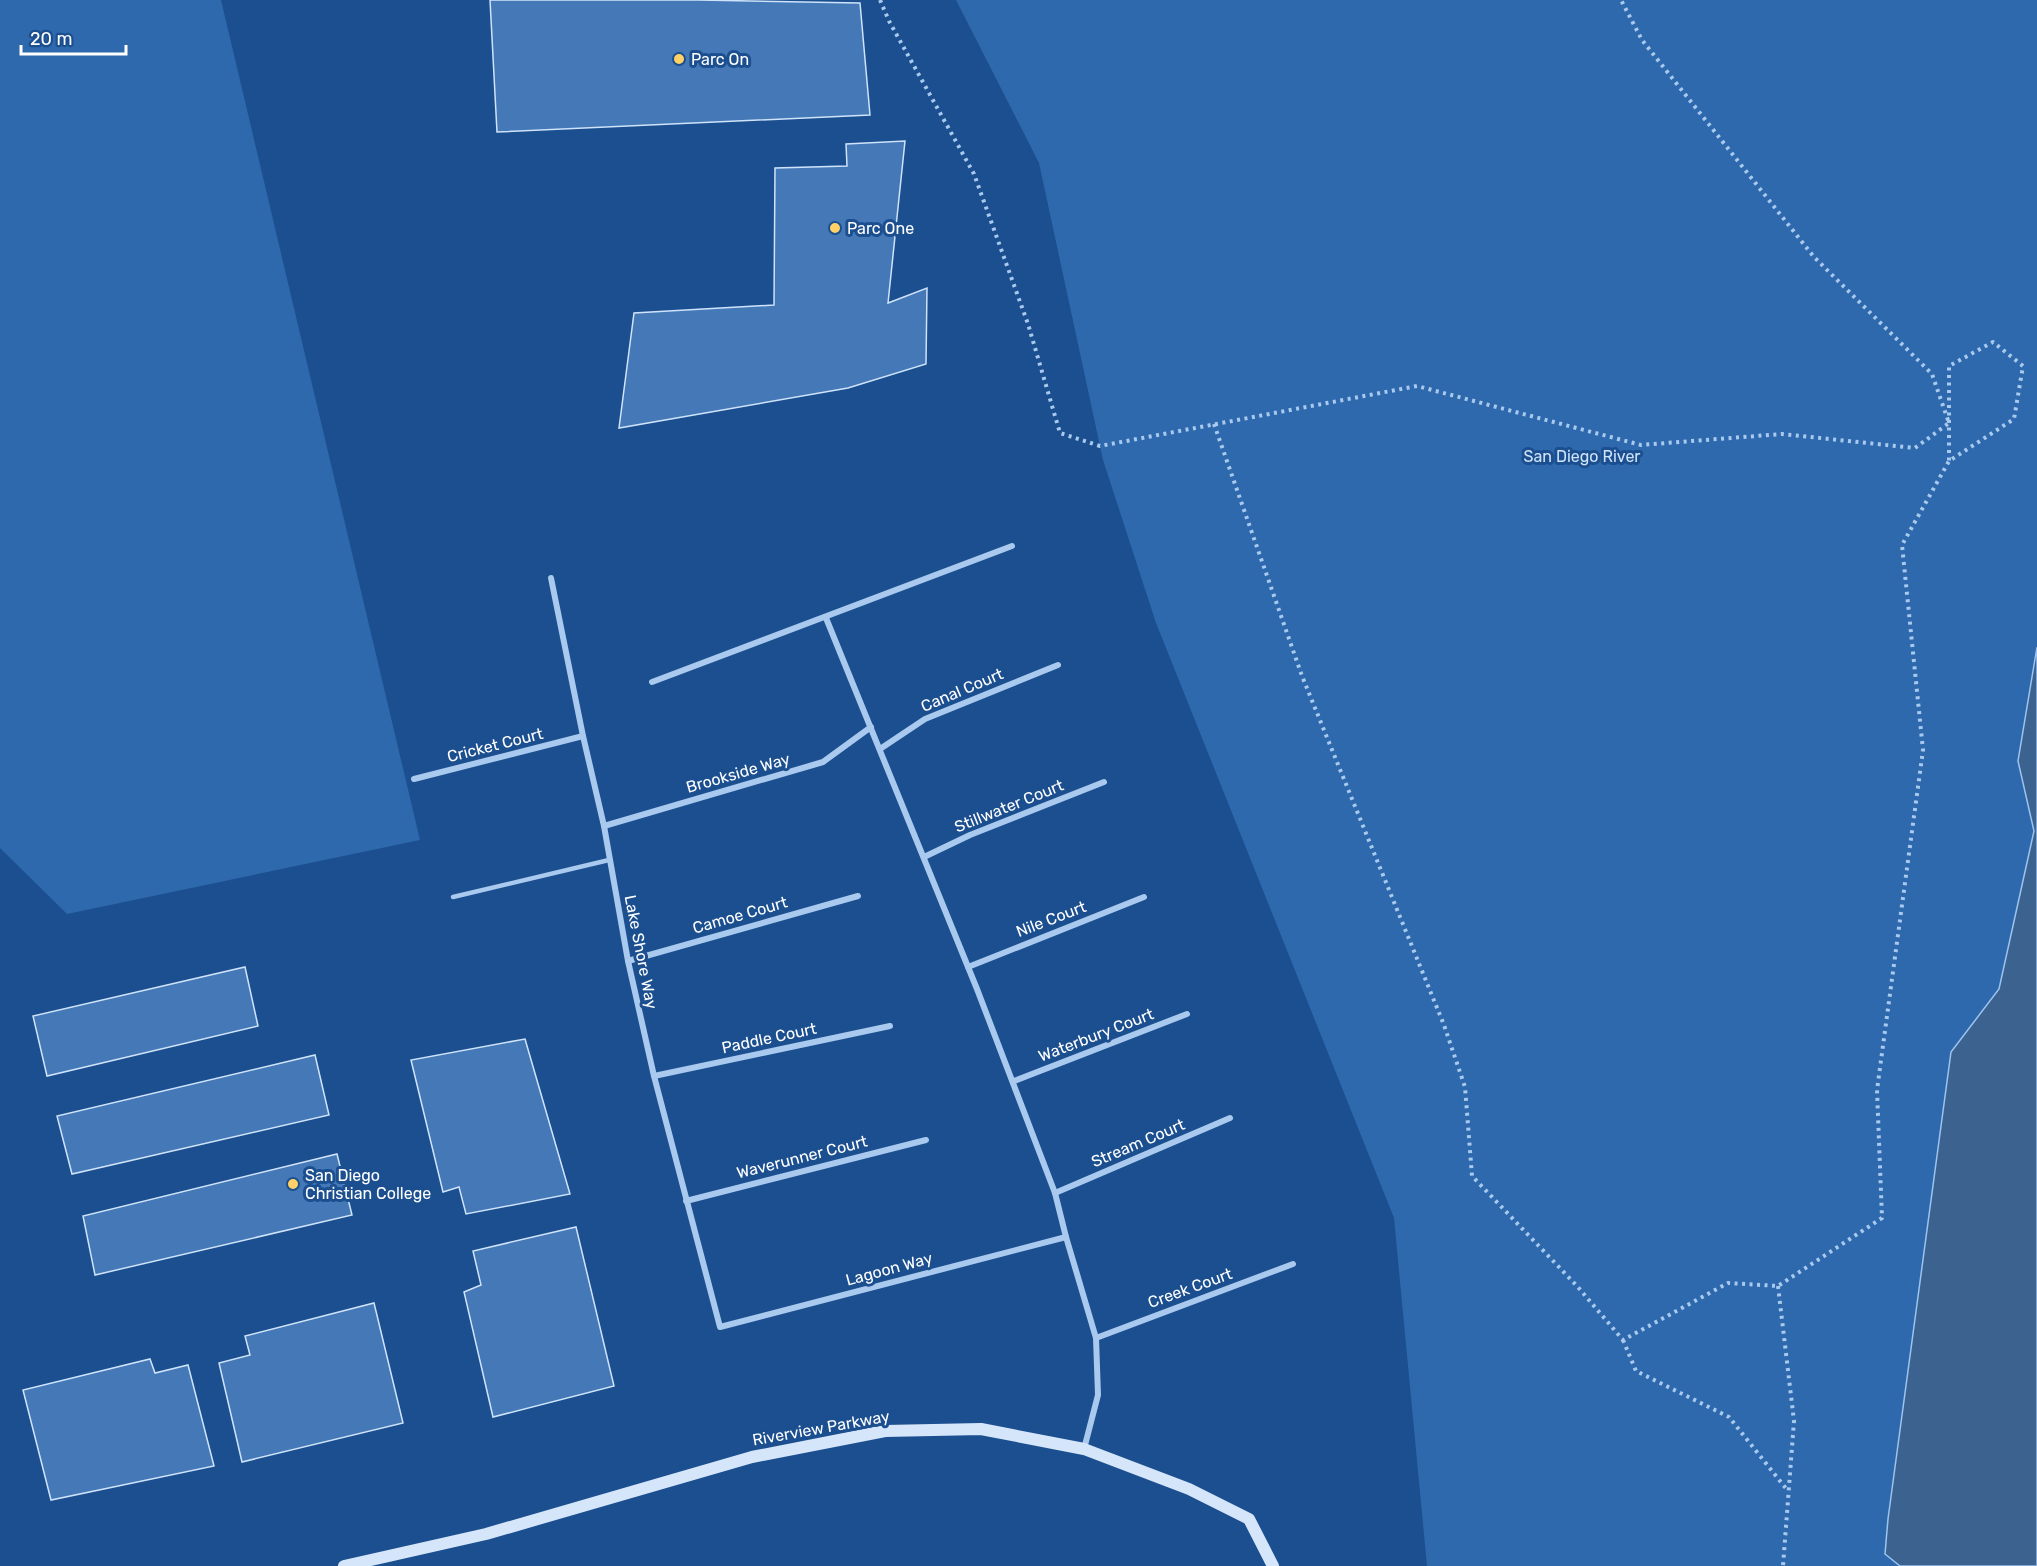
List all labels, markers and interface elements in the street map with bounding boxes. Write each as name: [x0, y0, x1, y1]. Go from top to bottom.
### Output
scale bar: [21, 18, 126, 56]
text: 20 m: [30, 28, 72, 50]
place label: Parc On: [691, 50, 749, 69]
marker: Parc On: [672, 52, 686, 66]
place label: Parc One: [847, 219, 914, 238]
marker: Parc One: [828, 221, 842, 235]
park label: San Diego River: [1524, 447, 1640, 466]
street label: Canal Court: [918, 664, 1006, 716]
street label: Cricket Court: [445, 724, 545, 766]
street label: Brookside Way: [684, 749, 792, 797]
street label: Stillwater Court: [952, 775, 1066, 837]
street label: Camoe Court: [690, 892, 790, 938]
street label: Lake Shore Way: [621, 893, 661, 1011]
street label: Nile Court: [1013, 897, 1089, 941]
street label: Waterbury Court: [1036, 1004, 1156, 1066]
street label: Paddle Court: [720, 1019, 818, 1057]
street label: Stream Court: [1088, 1115, 1188, 1171]
street label: Waverunner Court: [735, 1132, 869, 1182]
place label: San Diego Christian College: [305, 1166, 431, 1203]
marker: San Diego Christian College: [286, 1177, 300, 1191]
street label: Lagoon Way: [844, 1248, 935, 1290]
street label: Creek Court: [1145, 1264, 1235, 1312]
street label: Riverview Parkway: [751, 1407, 891, 1449]

